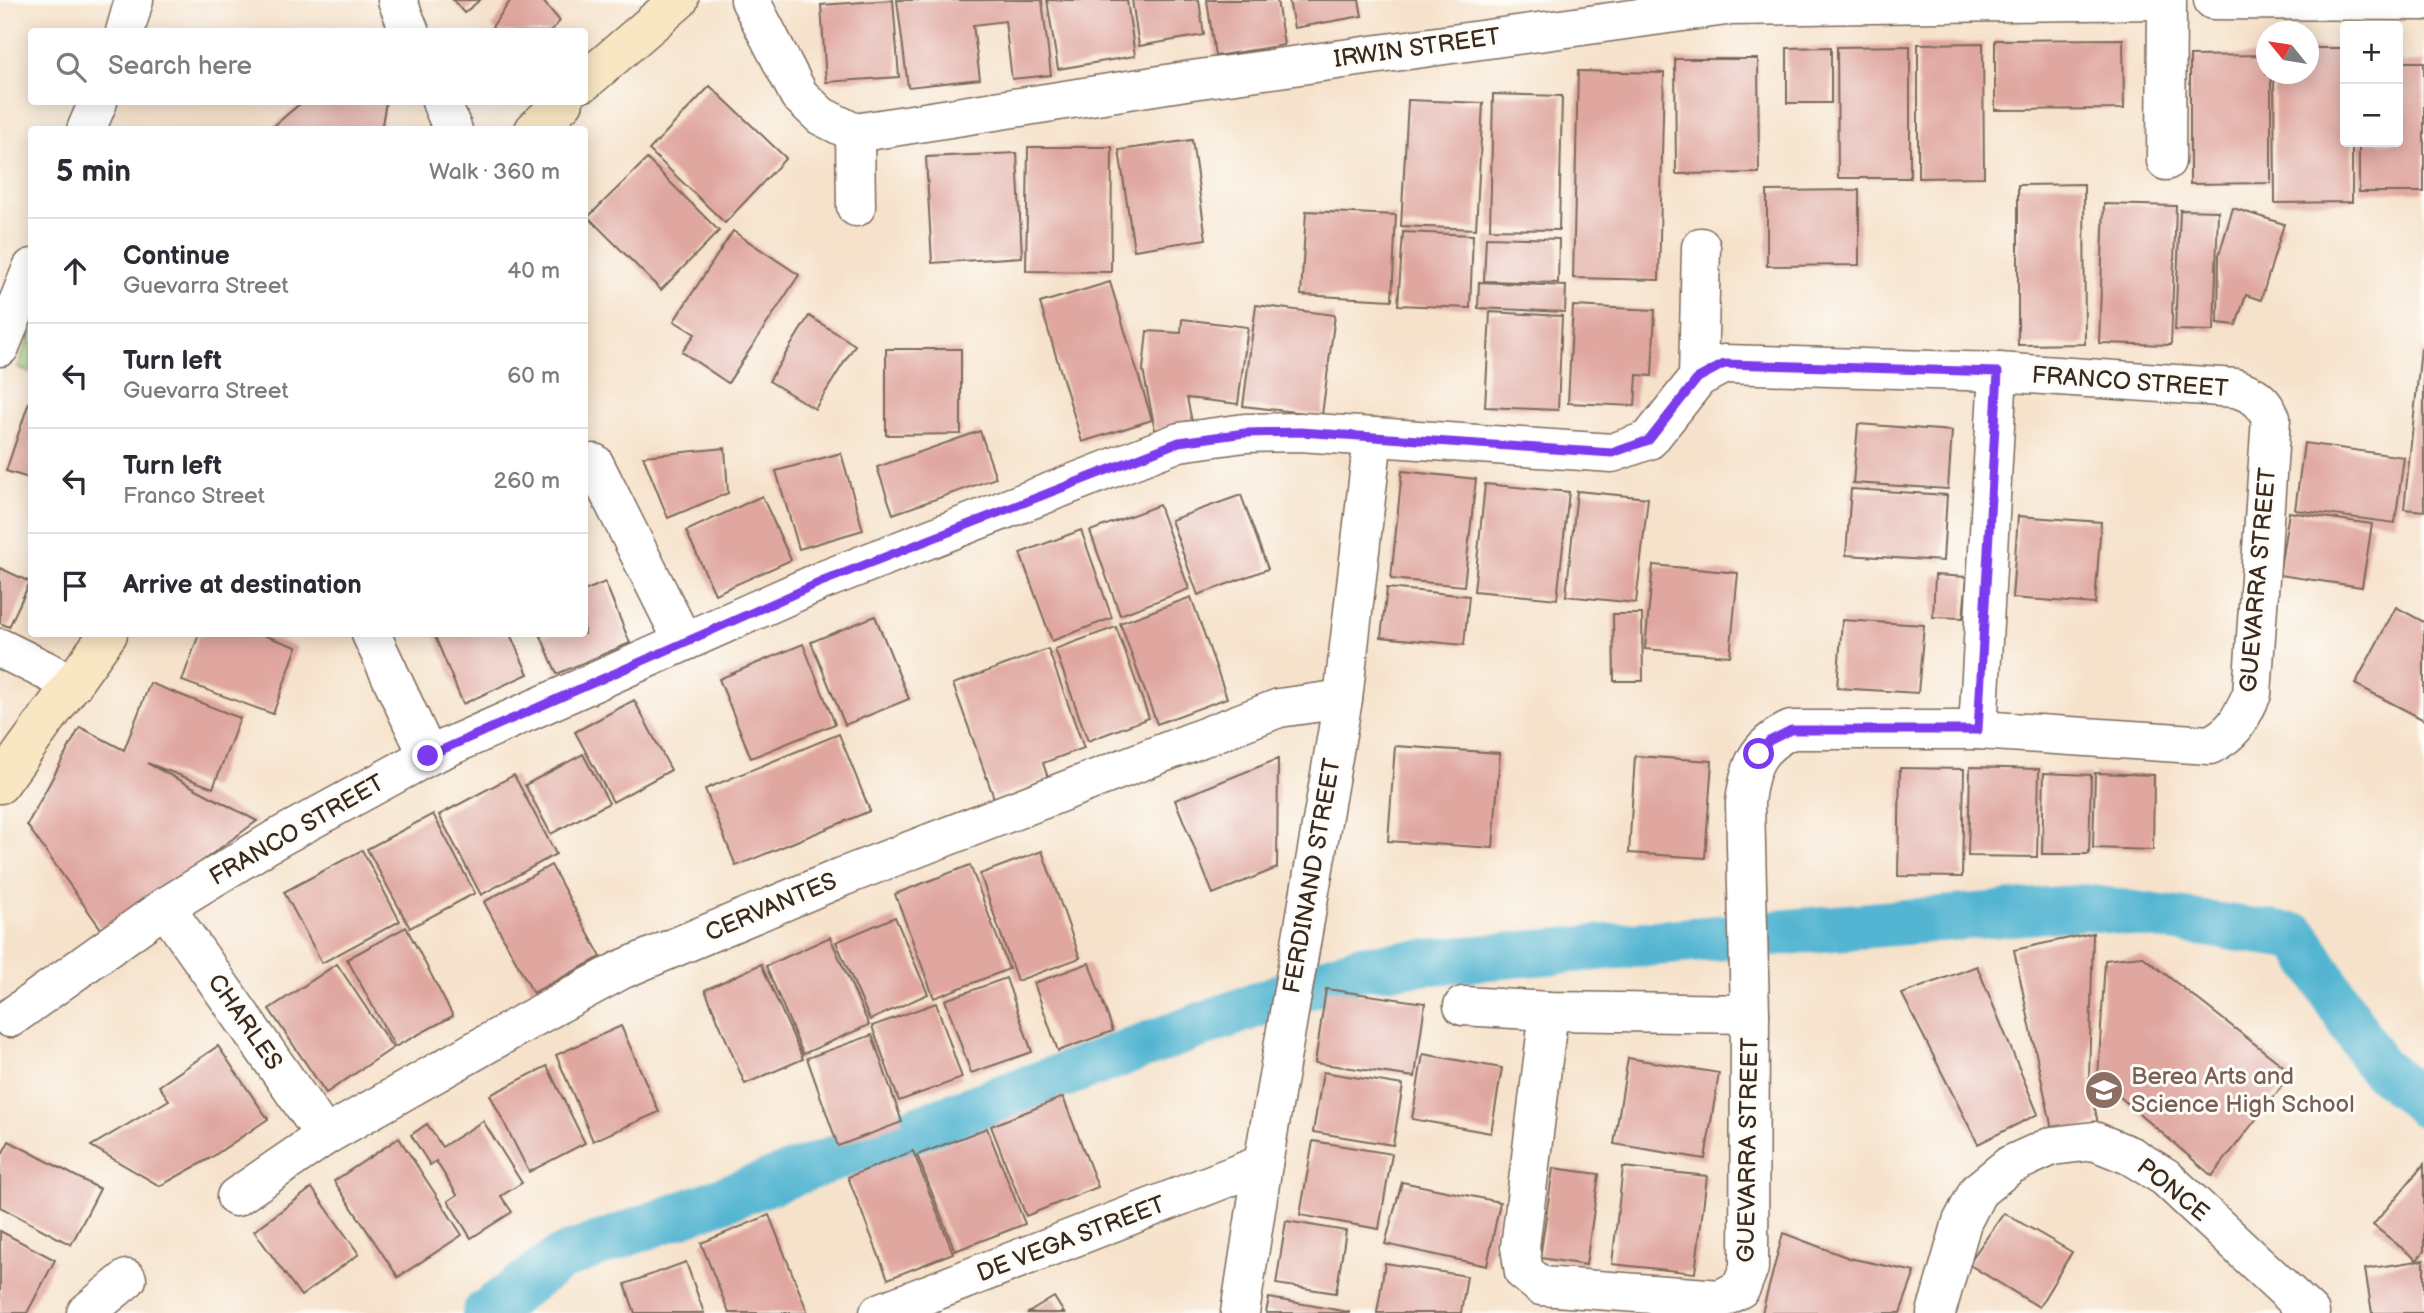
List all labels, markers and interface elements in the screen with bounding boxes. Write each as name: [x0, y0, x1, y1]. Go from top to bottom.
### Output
north arrow: [2256, 21, 2319, 84]
map controls: [2340, 21, 2403, 147]
button: +: [2340, 21, 2403, 84]
street label: IRWIN STREET: [1332, 22, 1503, 74]
search box: [28, 28, 588, 105]
icon: search: [52, 48, 90, 86]
text: Search here: [108, 51, 252, 82]
button: −: [2340, 84, 2403, 147]
text: 5 min: [56, 154, 131, 190]
text: Walk · 360 m: [429, 158, 560, 186]
text: Continue: [123, 241, 230, 272]
icon: ahead: [56, 252, 94, 290]
text: 40 m: [507, 257, 560, 285]
text: Guevarra Street: [123, 272, 288, 300]
text: Turn left: [123, 346, 222, 377]
icon: left: [56, 357, 94, 395]
street label: FRANCO STREET: [2031, 361, 2230, 403]
text: 60 m: [507, 362, 560, 390]
text: Guevarra Street: [123, 377, 288, 405]
text: Turn left: [123, 451, 222, 482]
icon: left: [56, 462, 94, 500]
street label: GUEVARRA STREET: [2234, 466, 2282, 694]
text: 260 m: [494, 467, 560, 495]
text: Franco Street: [123, 482, 265, 510]
icon: arrive: [56, 567, 94, 605]
text: Arrive at destination: [123, 570, 362, 601]
route start: [1743, 738, 1774, 769]
route end: [412, 740, 443, 771]
street label: FERDINAND STREET: [1277, 756, 1347, 996]
street label: FRANCO STREET: [204, 768, 390, 892]
street label: CERVANTES: [701, 866, 841, 948]
street label: CHARLES: [201, 968, 289, 1076]
street label: GUEVARRA STREET: [1732, 1037, 1764, 1263]
place label: Berea Arts and Science High School: [2131, 1062, 2355, 1119]
school or university icon: Berea Arts and Science High School: [2083, 1069, 2125, 1111]
street label: PONCE: [2131, 1152, 2215, 1228]
street label: DE VEGA STREET: [973, 1190, 1170, 1288]

